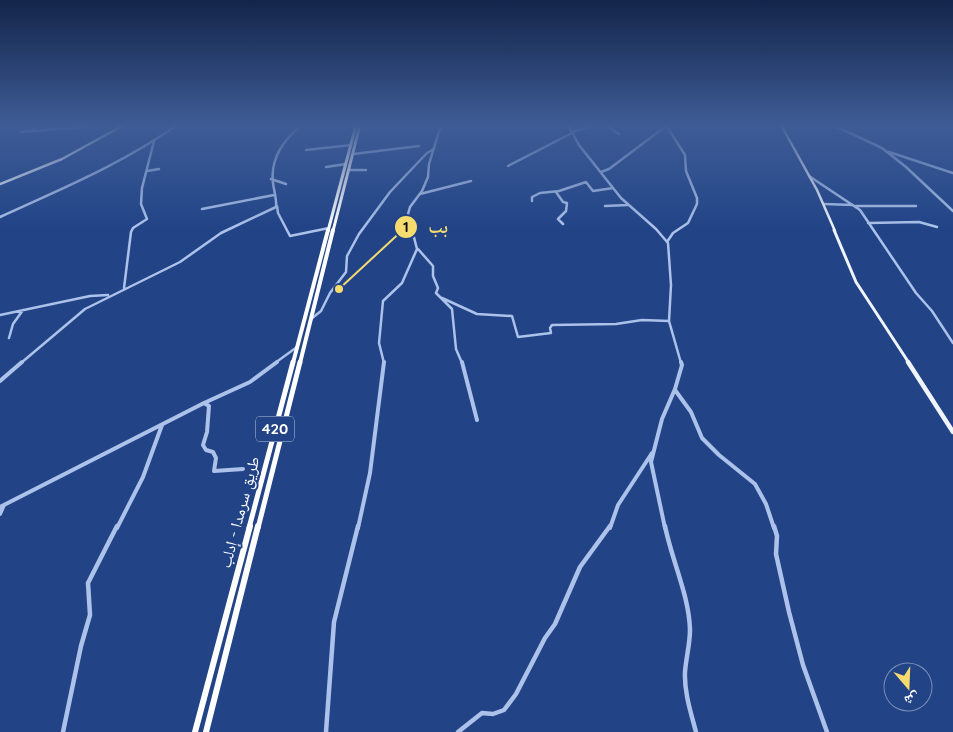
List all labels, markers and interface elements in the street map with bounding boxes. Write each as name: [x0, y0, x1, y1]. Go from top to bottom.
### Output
callout: بب: [394, 211, 458, 244]
text: بب: [428, 215, 448, 238]
text: 1: [403, 217, 409, 236]
road number: 420: [256, 416, 294, 442]
street label: طريق سرمدا - إدلب: [214, 454, 264, 570]
north arrow: [883, 662, 933, 712]
text: ش: [902, 688, 922, 710]

